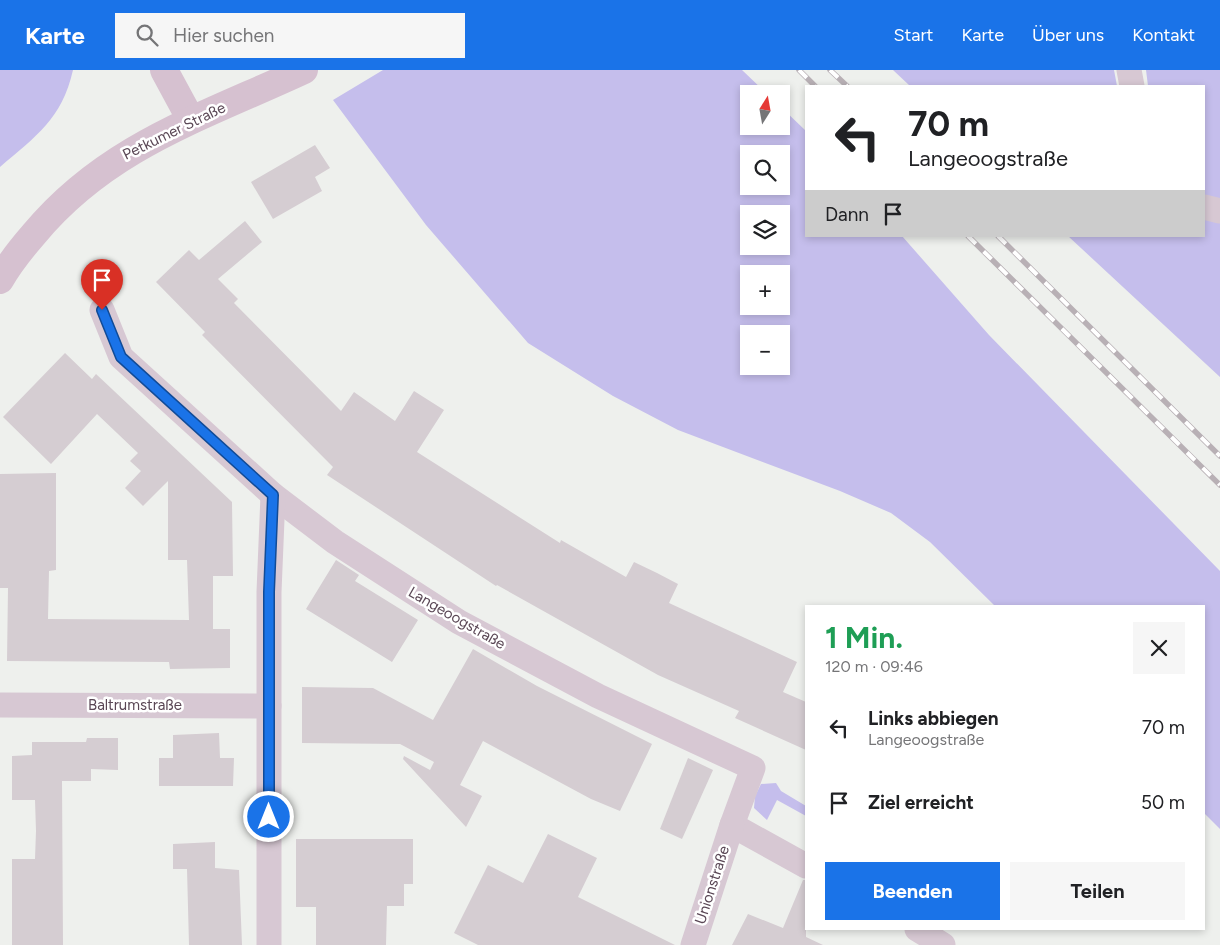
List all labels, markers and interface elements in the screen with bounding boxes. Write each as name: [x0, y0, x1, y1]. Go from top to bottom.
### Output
search box: [115, 13, 465, 58]
text: Karte: [25, 21, 85, 50]
icon: search: [133, 21, 161, 49]
text: Hier suchen: [173, 24, 274, 47]
text: Start: [894, 24, 933, 46]
text: Karte: [961, 24, 1004, 46]
text: Über uns: [1032, 24, 1104, 46]
text: Kontakt: [1132, 24, 1195, 46]
north arrow: [740, 85, 790, 135]
map controls: [740, 85, 790, 375]
street label: Petkumer Straße: [120, 98, 228, 164]
text: 70 m: [908, 103, 989, 145]
icon: left: [825, 105, 890, 170]
button: search: [740, 145, 790, 195]
text: Langeoogstraße: [908, 145, 1068, 172]
icon: arrive: [879, 200, 907, 228]
text: Dann: [825, 203, 869, 226]
button: layers: [740, 205, 790, 255]
pin: [81, 259, 123, 310]
button: +: [740, 265, 790, 315]
icon: arrive: [88, 266, 116, 294]
button: −: [740, 325, 790, 375]
street label: Langeoogstraße: [405, 583, 509, 653]
text: 1 Min.: [825, 619, 903, 656]
button: close: [1133, 622, 1185, 674]
text: 120 m · 09:46: [825, 657, 923, 676]
street label: Baltrumstraße: [88, 696, 182, 714]
text: Links abbiegen: [868, 707, 999, 730]
icon: left: [825, 714, 853, 742]
text: 70 m: [1142, 716, 1185, 739]
text: Langeoogstraße: [868, 730, 984, 749]
icon: arrive: [825, 789, 853, 817]
position arrow: [242, 790, 294, 842]
text: Ziel erreicht: [868, 791, 974, 814]
text: 50 m: [1141, 791, 1185, 814]
street label: Unionstraße: [691, 843, 733, 927]
button: Beenden: [825, 862, 1000, 920]
button: Teilen: [1010, 862, 1185, 920]

